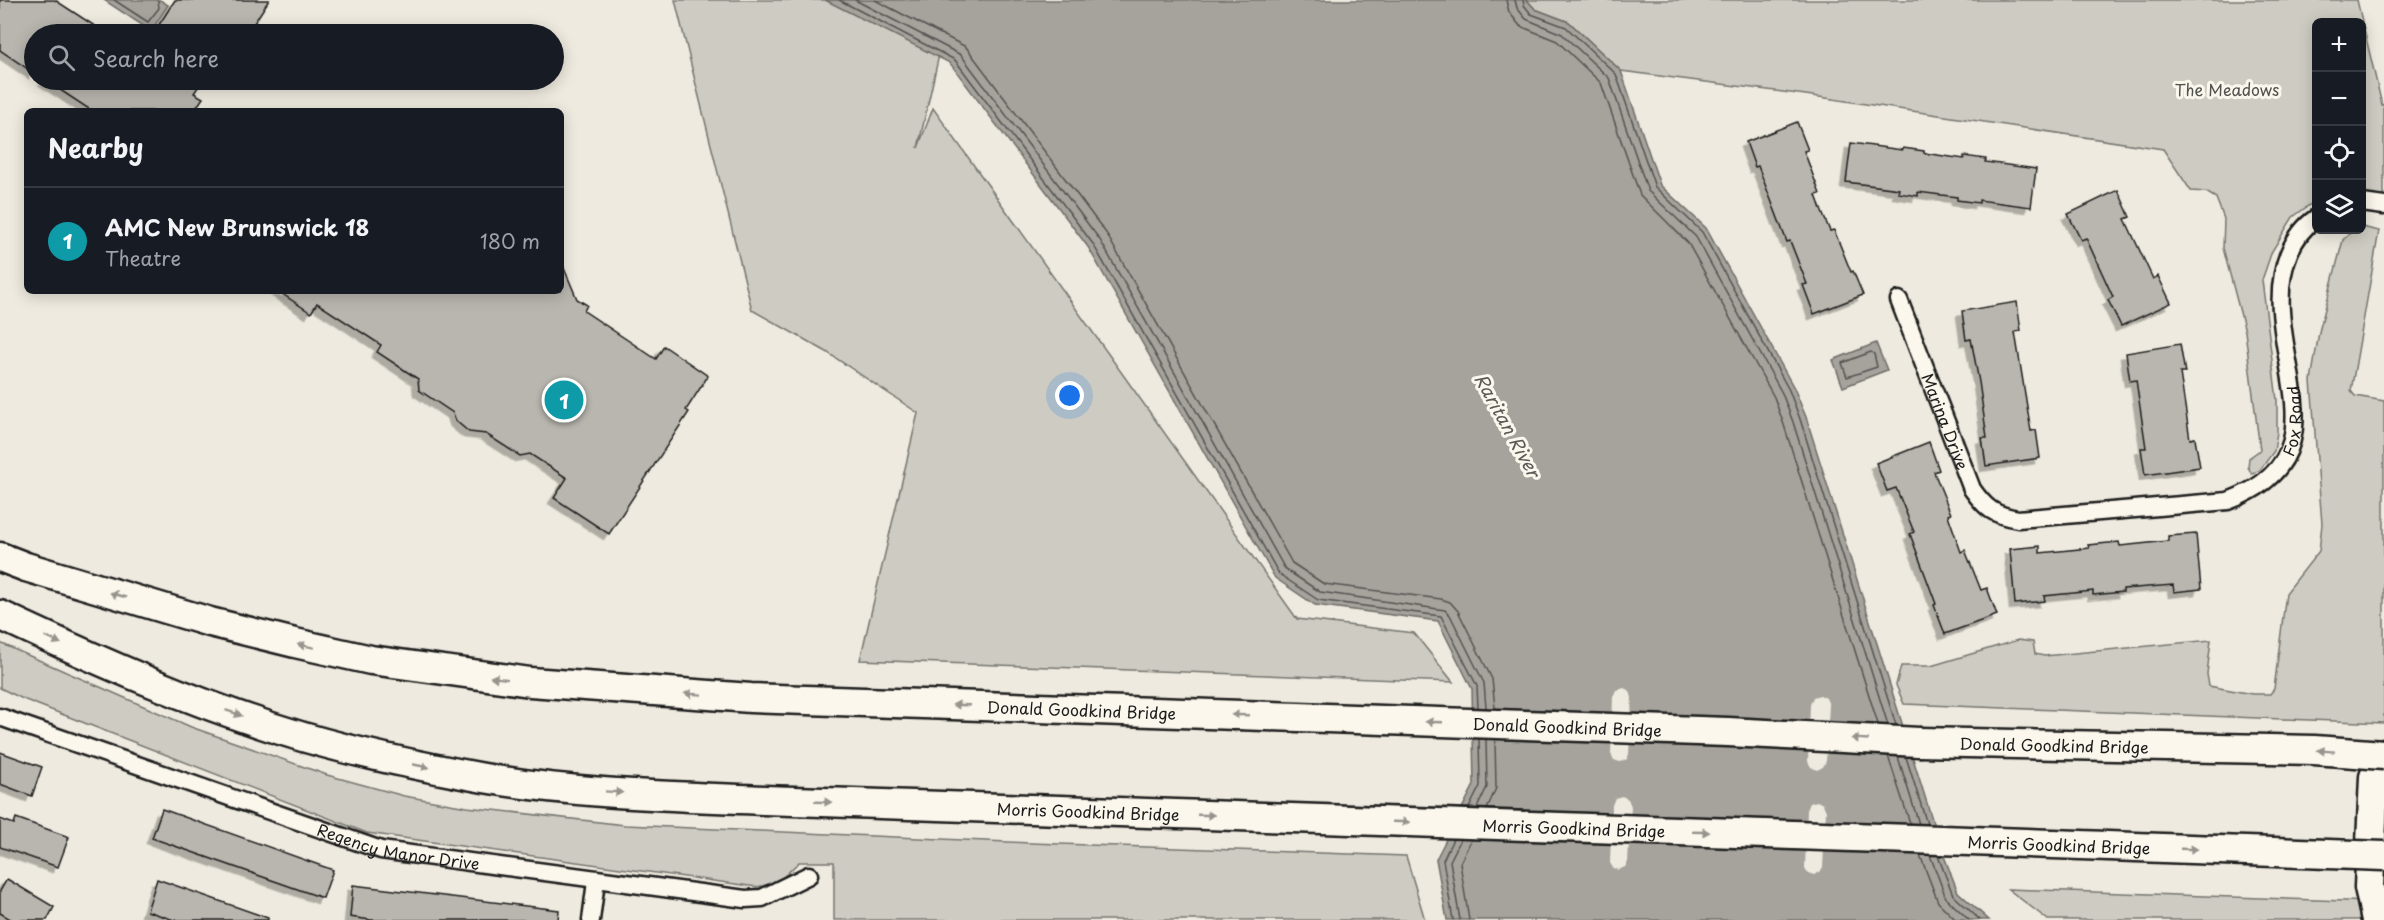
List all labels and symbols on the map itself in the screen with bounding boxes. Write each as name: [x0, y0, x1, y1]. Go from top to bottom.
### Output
park label: The Meadows: [2175, 77, 2279, 101]
water label: Raritan River: [1468, 368, 1549, 484]
street label: Marina Drive: [1916, 369, 1975, 473]
pin: 1: [544, 378, 584, 422]
your location: [1055, 381, 1084, 410]
street label: Fox Road: [2276, 384, 2307, 460]
one-way arrow: [109, 590, 127, 599]
one-way arrow: [45, 635, 62, 644]
one-way arrow: [297, 641, 316, 650]
one-way arrow: [489, 673, 508, 682]
one-way arrow: [683, 689, 702, 699]
street label: Donald Goodkind Bridge: [986, 694, 1176, 725]
one-way arrow: [951, 701, 970, 710]
one-way arrow: [225, 709, 243, 718]
one-way arrow: [1230, 710, 1249, 720]
street label: Donald Goodkind Bridge: [1472, 711, 1662, 742]
one-way arrow: [1425, 717, 1444, 727]
street label: Donald Goodkind Bridge: [1959, 731, 2149, 759]
one-way arrow: [1851, 734, 1870, 743]
one-way arrow: [2316, 746, 2335, 756]
one-way arrow: [412, 762, 431, 771]
one-way arrow: [605, 787, 624, 797]
street label: Morris Goodkind Bridge: [996, 796, 1180, 826]
one-way arrow: [813, 798, 832, 807]
one-way arrow: [1197, 811, 1216, 820]
street label: Morris Goodkind Bridge: [1482, 812, 1666, 843]
street label: Regency Manor Drive: [314, 817, 481, 875]
one-way arrow: [1392, 817, 1411, 827]
one-way arrow: [1692, 827, 1711, 837]
street label: Morris Goodkind Bridge: [1967, 829, 2151, 860]
one-way arrow: [2179, 844, 2198, 853]

